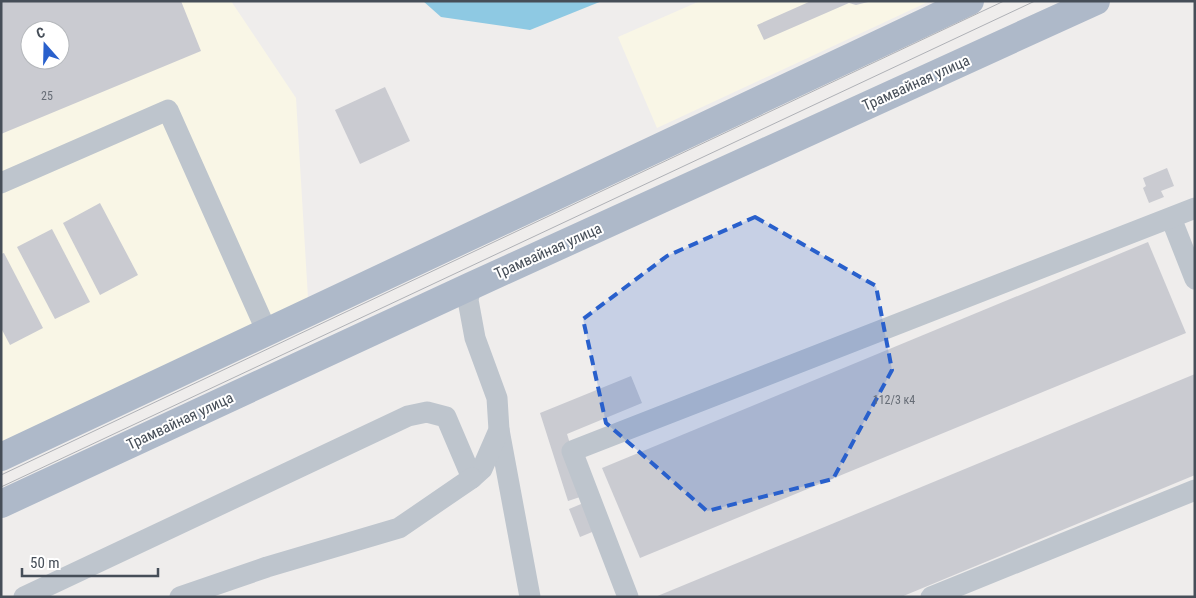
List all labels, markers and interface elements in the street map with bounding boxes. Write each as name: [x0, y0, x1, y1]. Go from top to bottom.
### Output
north arrow: [20, 20, 70, 70]
text: С: [34, 24, 47, 42]
street label: Трамвайная улица: [860, 51, 972, 115]
house number: 25: [41, 89, 53, 103]
street label: Трамвайная улица: [492, 219, 604, 283]
street label: Трамвайная улица: [124, 388, 236, 454]
house number: 112/3 к4: [873, 393, 915, 407]
scale bar: [22, 546, 159, 578]
text: 50 m: [30, 554, 60, 572]

